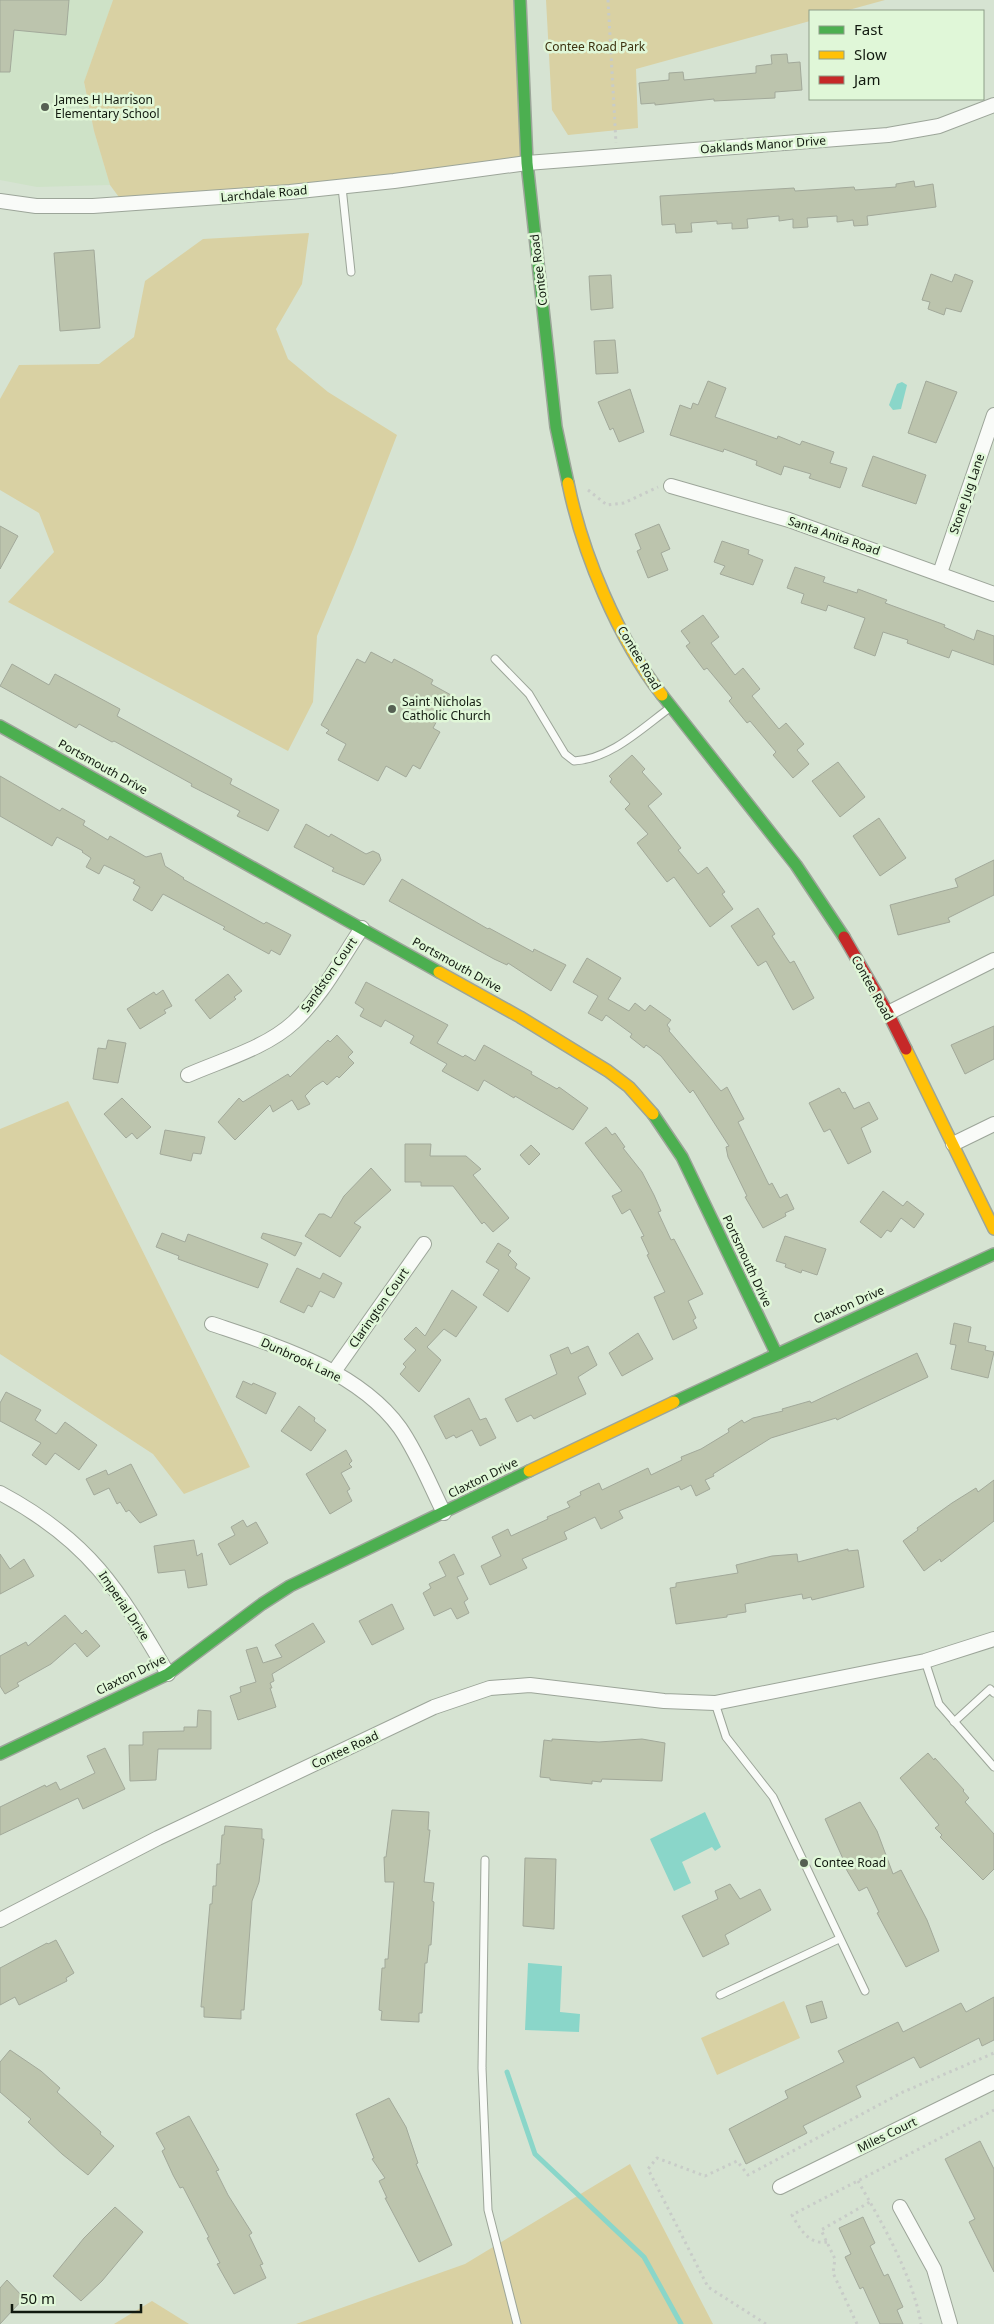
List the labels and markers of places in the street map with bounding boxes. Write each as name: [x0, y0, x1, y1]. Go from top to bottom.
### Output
place label: James H Harrison Elementary School: [54, 91, 160, 122]
marker: James H Harrison Elementary School: [39, 101, 51, 113]
place label: Saint Nicholas Catholic Church: [402, 693, 491, 724]
marker: Saint Nicholas Catholic Church: [386, 703, 398, 715]
place label: Contee Road: [814, 1854, 886, 1871]
marker: Contee Road: [798, 1857, 810, 1869]

